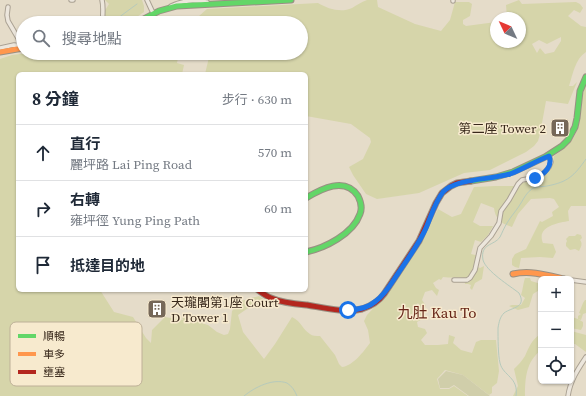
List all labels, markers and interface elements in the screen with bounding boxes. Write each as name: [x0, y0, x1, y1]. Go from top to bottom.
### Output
north arrow: [490, 12, 526, 48]
search box: [16, 16, 308, 60]
icon: search: [30, 27, 52, 49]
text: 搜尋地點: [62, 28, 122, 49]
text: 8 分鐘: [32, 87, 79, 111]
text: 步行 · 630 m: [222, 91, 292, 108]
building icon: 第二座 Tower 2: [549, 117, 571, 139]
place label: 第二座 Tower 2: [459, 120, 546, 137]
text: 直行: [70, 133, 100, 154]
icon: ahead: [32, 142, 54, 164]
text: 570 m: [258, 144, 292, 161]
text: 麗坪路 Lai Ping Road: [70, 156, 192, 173]
route end: [526, 169, 544, 187]
text: 右轉: [70, 189, 100, 210]
icon: right: [32, 198, 54, 220]
text: 60 m: [264, 200, 292, 217]
text: 雍坪徑 Yung Ping Path: [70, 212, 200, 229]
icon: arrive: [32, 254, 54, 276]
text: 抵達目的地: [70, 255, 145, 276]
map controls: [538, 276, 574, 384]
button: +: [538, 276, 574, 312]
place label: 天瓏閣第1座 Court D Tower 1: [171, 294, 279, 326]
building icon: 天瓏閣第1座 Court D Tower 1: [146, 298, 168, 320]
route start: [339, 301, 357, 319]
district label: 九肚 Kau To: [397, 302, 477, 323]
button: −: [538, 312, 574, 348]
legend: [10, 322, 142, 386]
text: 順暢: [43, 329, 65, 344]
text: 車多: [43, 347, 65, 362]
button: locate: [538, 348, 574, 384]
text: 壅塞: [43, 365, 65, 380]

